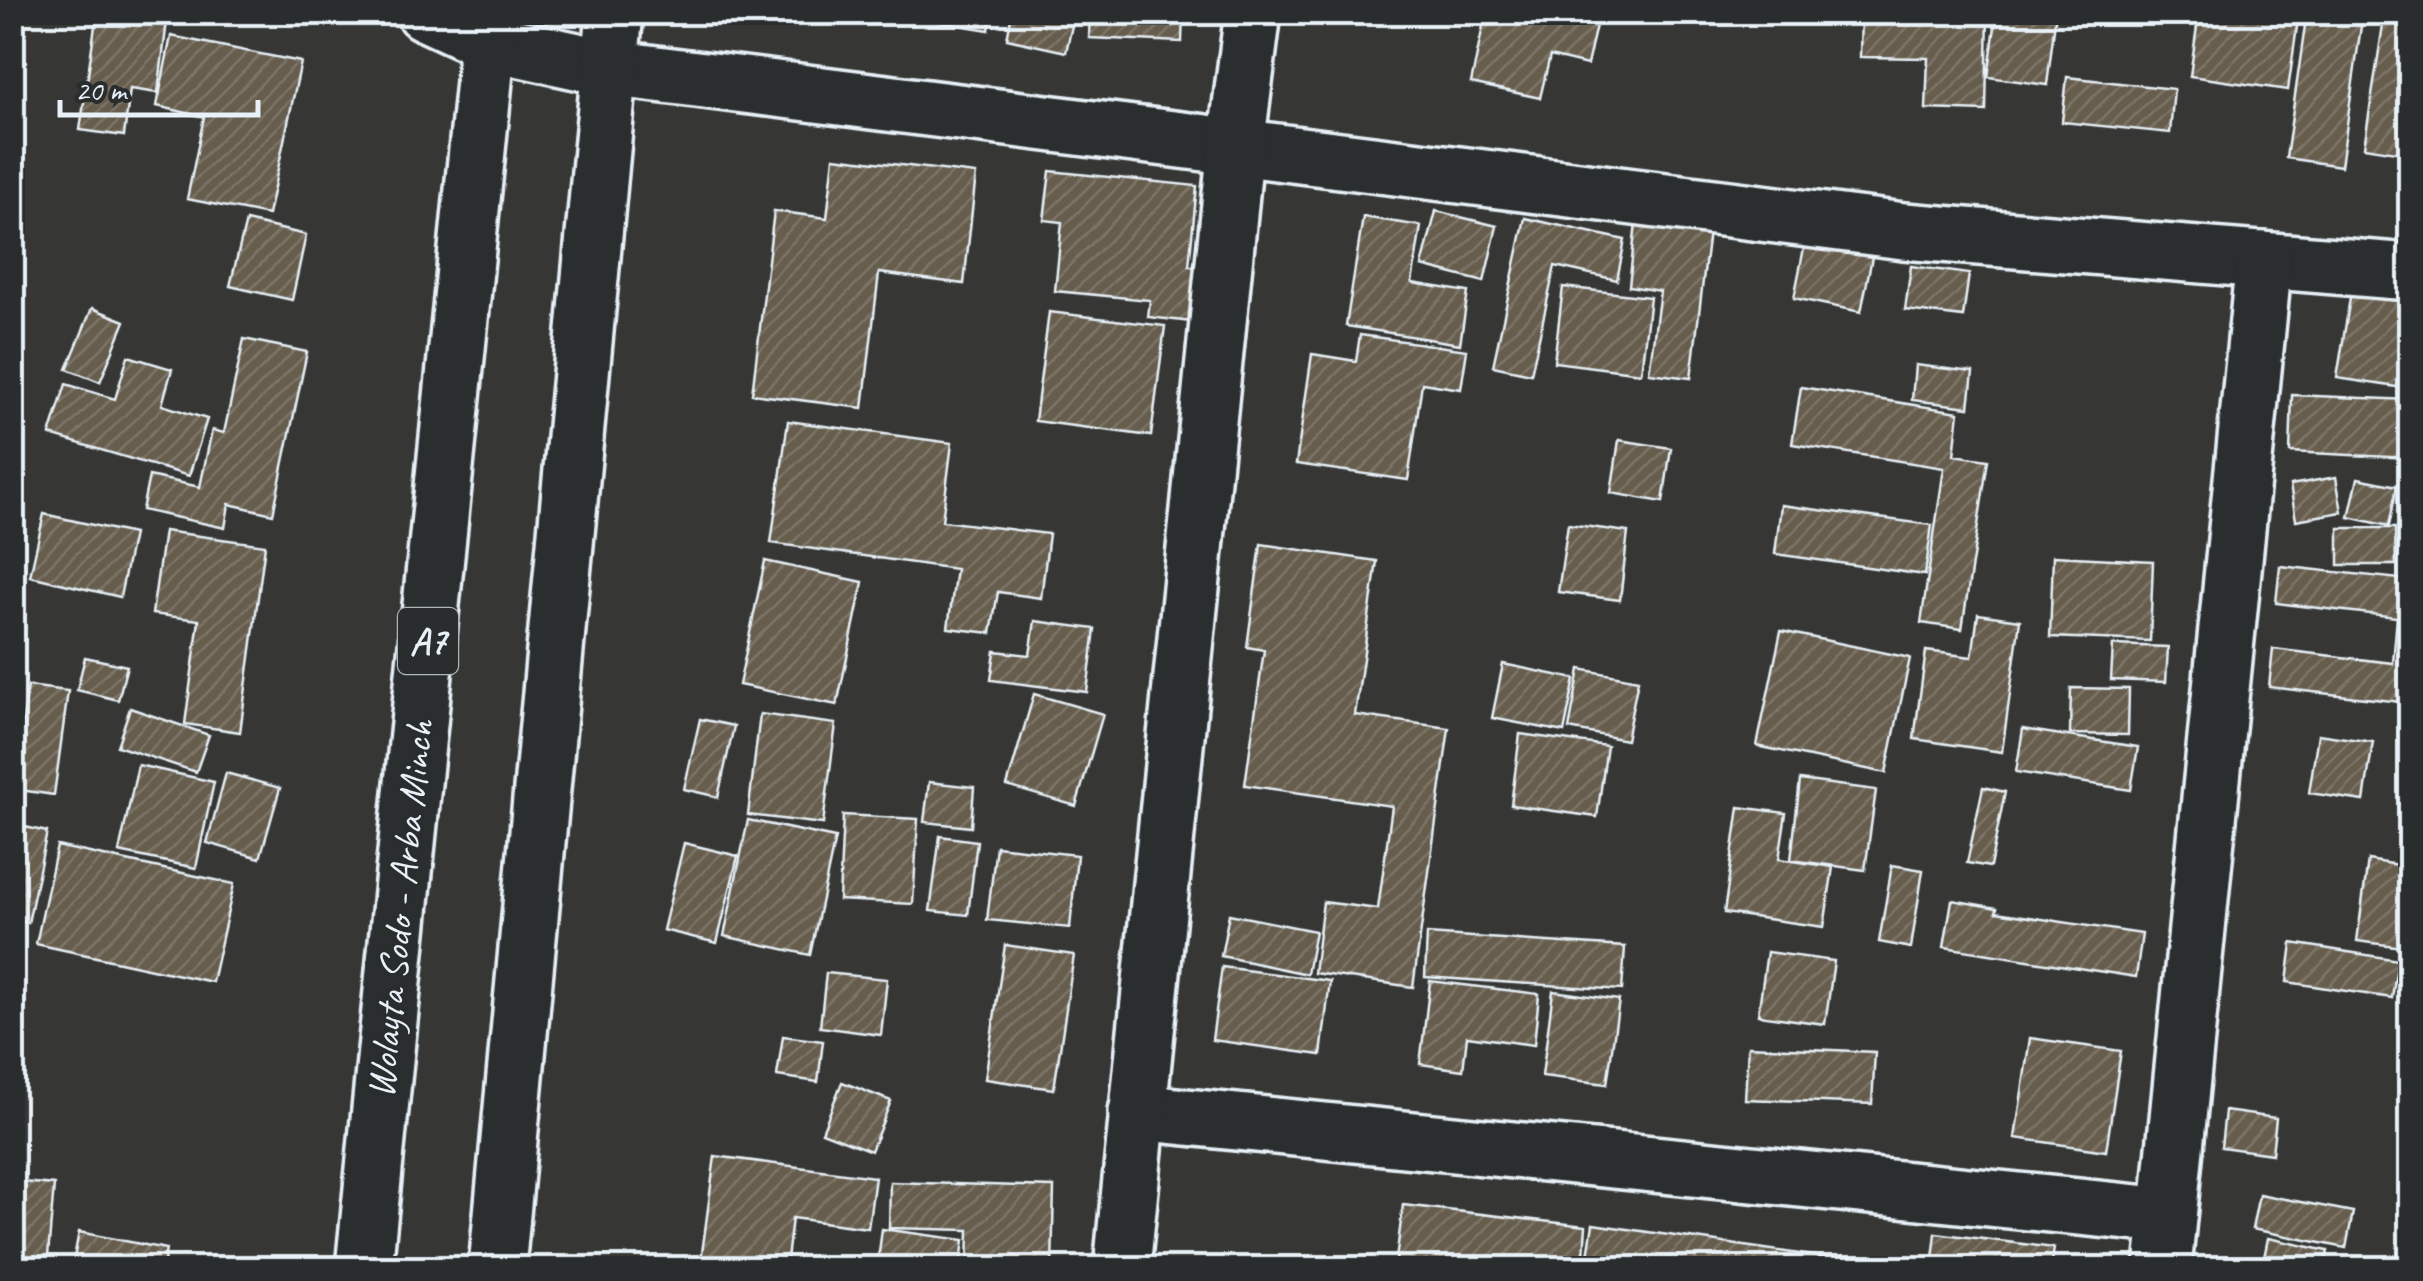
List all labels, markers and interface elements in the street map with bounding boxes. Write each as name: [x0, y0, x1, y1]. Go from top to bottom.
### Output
scale bar: [60, 55, 258, 117]
text: 20 m: [75, 71, 128, 109]
road number: A7: [398, 608, 458, 674]
street label: Wolayta Sodo - Arba Minch: [355, 716, 445, 1100]

